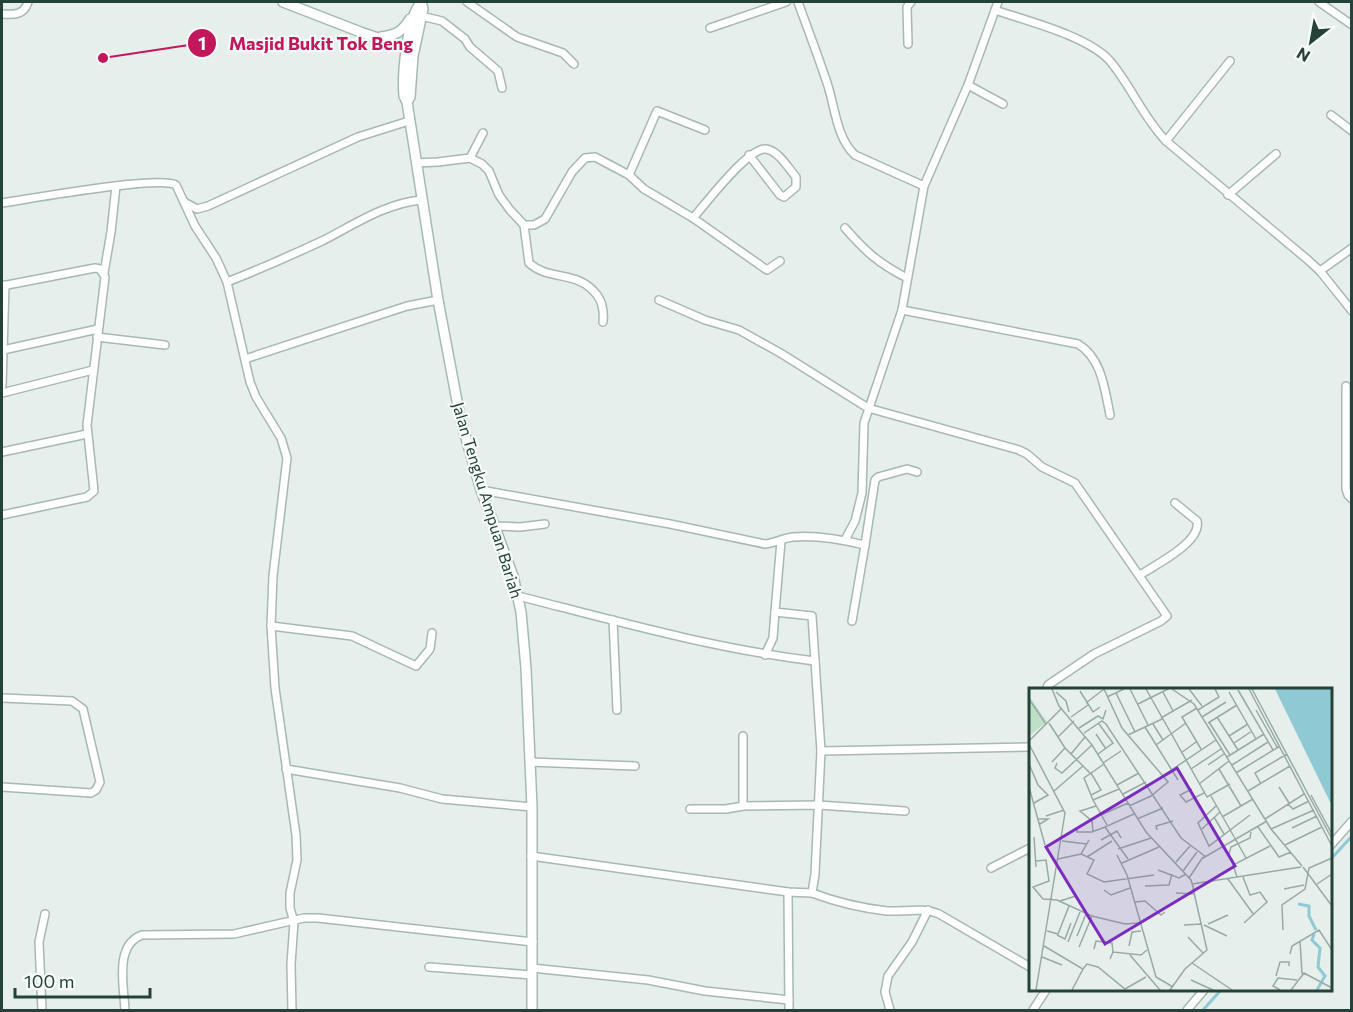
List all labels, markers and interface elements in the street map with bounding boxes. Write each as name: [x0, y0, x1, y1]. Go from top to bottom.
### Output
north arrow: [1281, 12, 1341, 72]
callout: Masjid Bukit Tok Beng: [187, 25, 425, 61]
text: 1: [198, 32, 206, 54]
text: Masjid Bukit Tok Beng: [229, 32, 413, 54]
text: N: [1293, 44, 1313, 67]
street label: Jalan Tengku Ampuan Bariah: [449, 399, 527, 601]
inset map: [1029, 688, 1332, 991]
scale bar: [15, 961, 150, 999]
text: 100 m: [24, 970, 74, 992]

